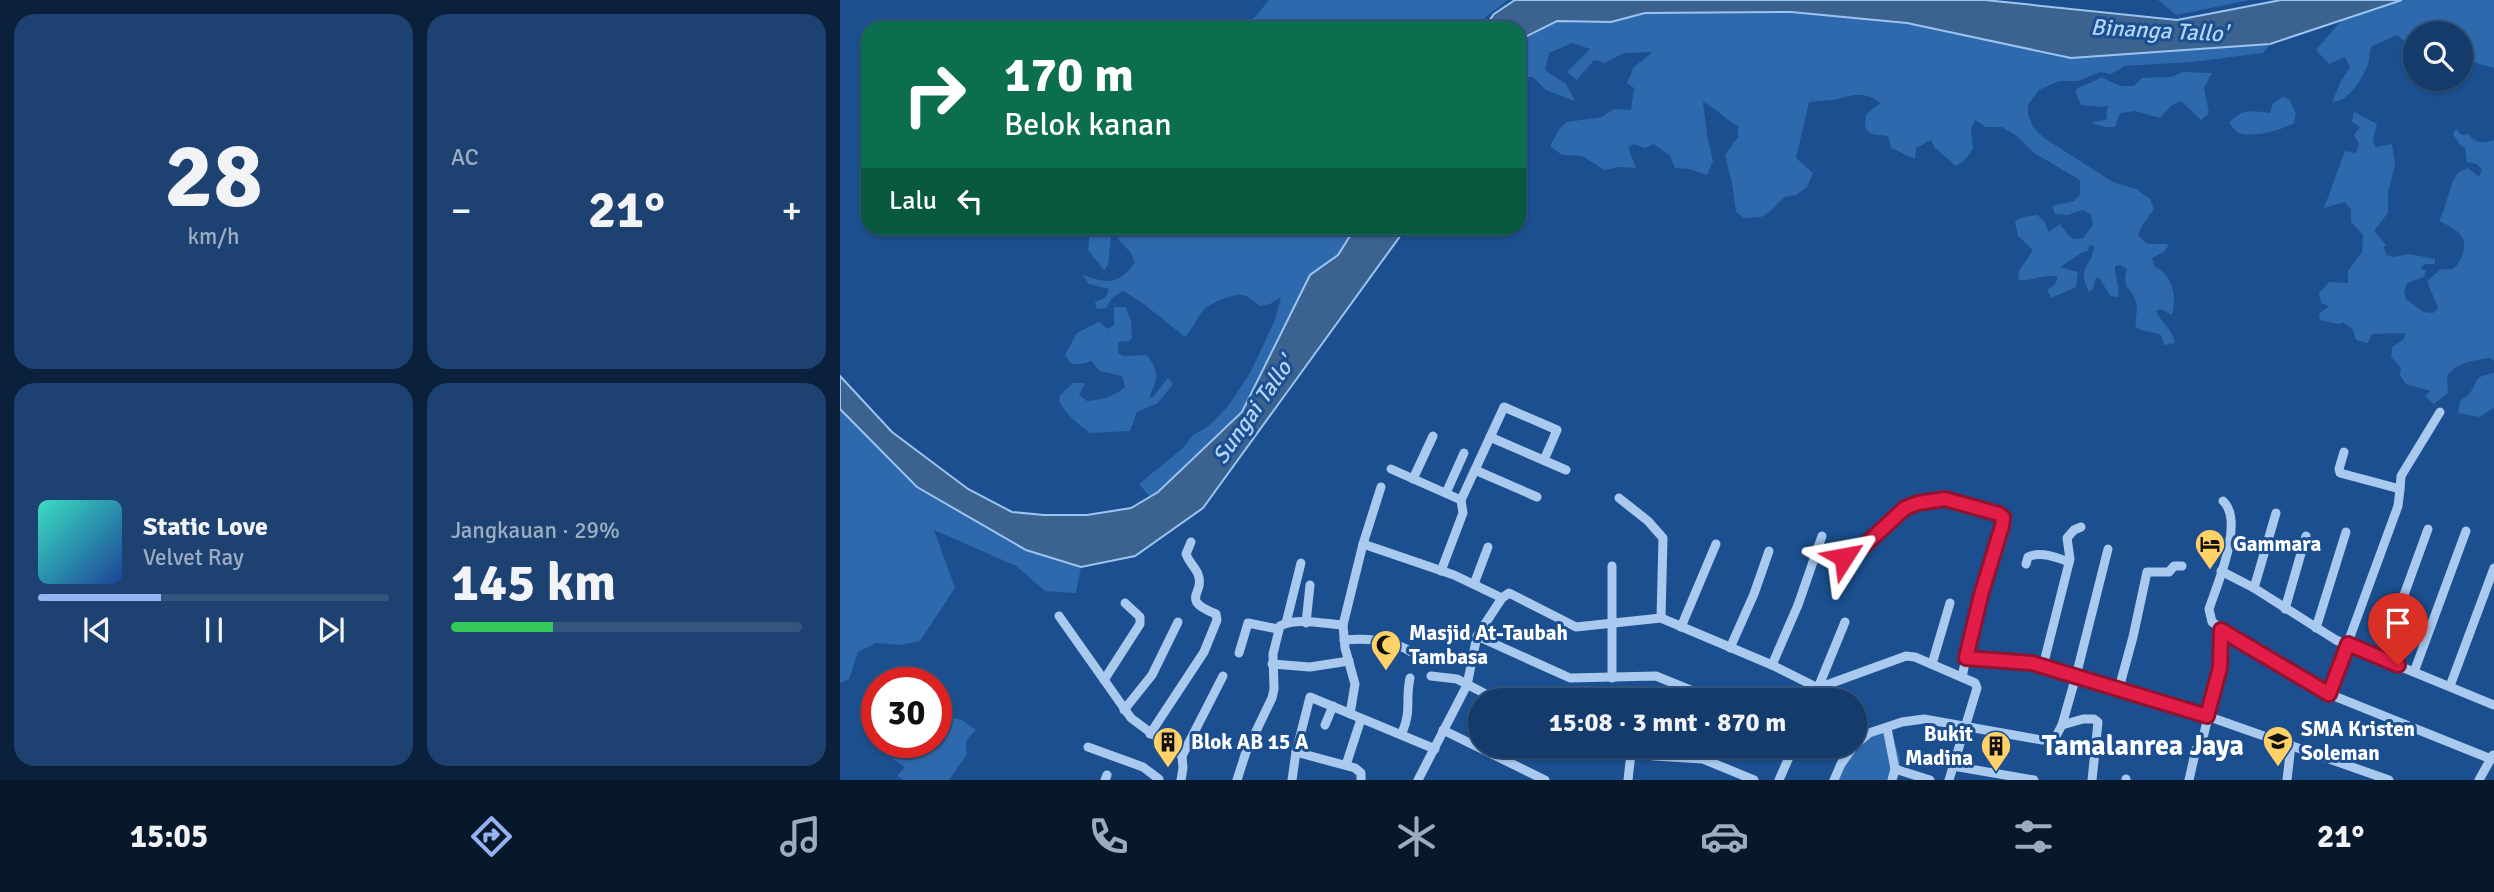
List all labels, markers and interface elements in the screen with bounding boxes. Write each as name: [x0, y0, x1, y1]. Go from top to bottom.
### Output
water label: Binanga Tallo': [2090, 12, 2231, 49]
map controls: [2403, 21, 2473, 91]
button: search: [2403, 21, 2473, 91]
text: 170 m: [1004, 45, 1134, 105]
icon: right: [889, 49, 980, 140]
text: Belok kanan: [1004, 105, 1172, 144]
text: 28: [164, 120, 263, 233]
text: AC: [451, 143, 479, 172]
text: 21°: [588, 178, 665, 242]
icon: left: [951, 182, 989, 220]
text: Lalu: [889, 185, 937, 217]
text: −: [451, 187, 472, 234]
text: +: [781, 187, 802, 234]
text: km/h: [187, 222, 240, 251]
water label: Sungai Tallo': [1206, 348, 1303, 469]
text: Static Love: [143, 511, 268, 543]
text: Jangkauan · 29%: [451, 516, 620, 545]
position arrow: [1807, 520, 1881, 594]
hotel icon: Gammara: [2193, 527, 2227, 571]
place label: Gammara: [2233, 531, 2321, 557]
text: Velvet Ray: [143, 543, 244, 572]
text: 145 km: [451, 551, 616, 615]
pin: [2368, 593, 2428, 665]
icon: arrive: [2379, 604, 2417, 642]
icon: previous: [78, 611, 116, 649]
icon: pause: [195, 611, 233, 649]
icon: next: [312, 611, 350, 649]
place label: Masjid At-Taubah Tambasa: [1409, 620, 1568, 670]
mosque icon: Masjid At-Taubah Tambasa: [1369, 628, 1403, 672]
speed limit sign: 30: [861, 667, 952, 758]
text: 15:08 · 3 mnt · 870 m: [1549, 707, 1786, 739]
place label: SMA Kristen Soleman: [2301, 716, 2415, 766]
place label: Bukit Madina: [1905, 721, 1973, 771]
school or university icon: SMA Kristen Soleman: [2261, 724, 2295, 768]
building icon: Blok AB 15 A: [1151, 725, 1185, 769]
place label: Blok AB 15 A: [1191, 729, 1309, 755]
building icon: Bukit Madina: [1979, 729, 2013, 773]
district label: Tamalanrea Jaya: [2042, 729, 2244, 763]
icon: directions: [467, 812, 516, 861]
icon: music: [776, 812, 825, 861]
icon: phone: [1084, 812, 1133, 861]
icon: climate: [1392, 812, 1441, 861]
icon: car: [1700, 812, 1749, 861]
icon: filters: [2009, 812, 2058, 861]
text: 15:05: [130, 817, 208, 856]
text: 21°: [2317, 817, 2364, 856]

